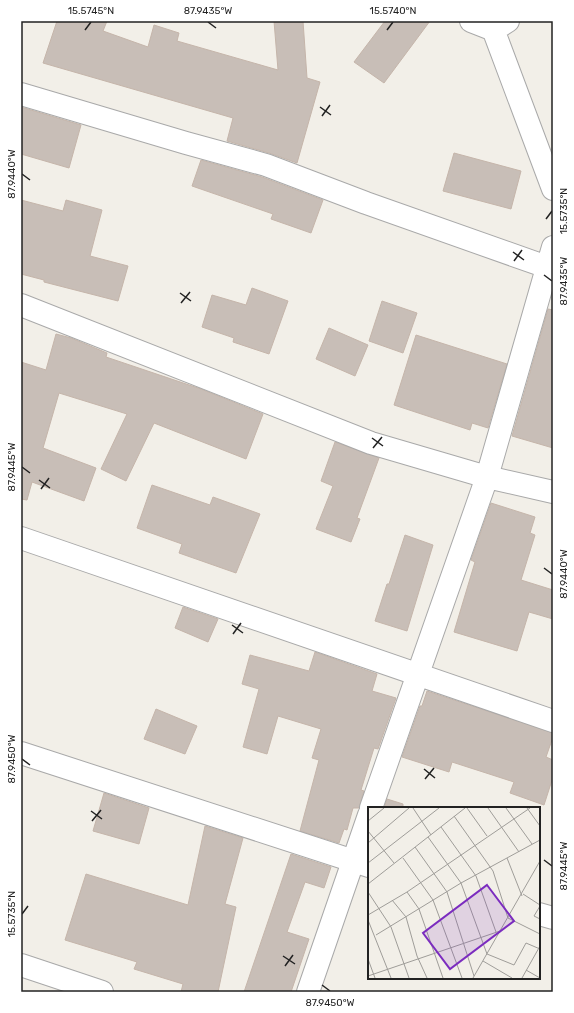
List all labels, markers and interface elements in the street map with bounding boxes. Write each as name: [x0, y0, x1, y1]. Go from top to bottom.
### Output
text: 15.5745°N: [68, 5, 114, 17]
text: 87.9435°W: [184, 5, 232, 17]
text: 15.5740°N: [370, 5, 416, 17]
text: 87.9440°W: [6, 149, 18, 199]
text: 15.5735°N: [558, 188, 570, 234]
text: 87.9435°W: [558, 257, 570, 305]
text: 87.9445°W: [6, 443, 18, 491]
text: 87.9440°W: [558, 549, 570, 599]
text: 87.9450°W: [6, 734, 18, 784]
inset map: [368, 807, 540, 979]
text: 87.9445°W: [558, 842, 570, 890]
text: 15.5735°N: [6, 891, 18, 937]
text: 87.9450°W: [305, 997, 355, 1009]

